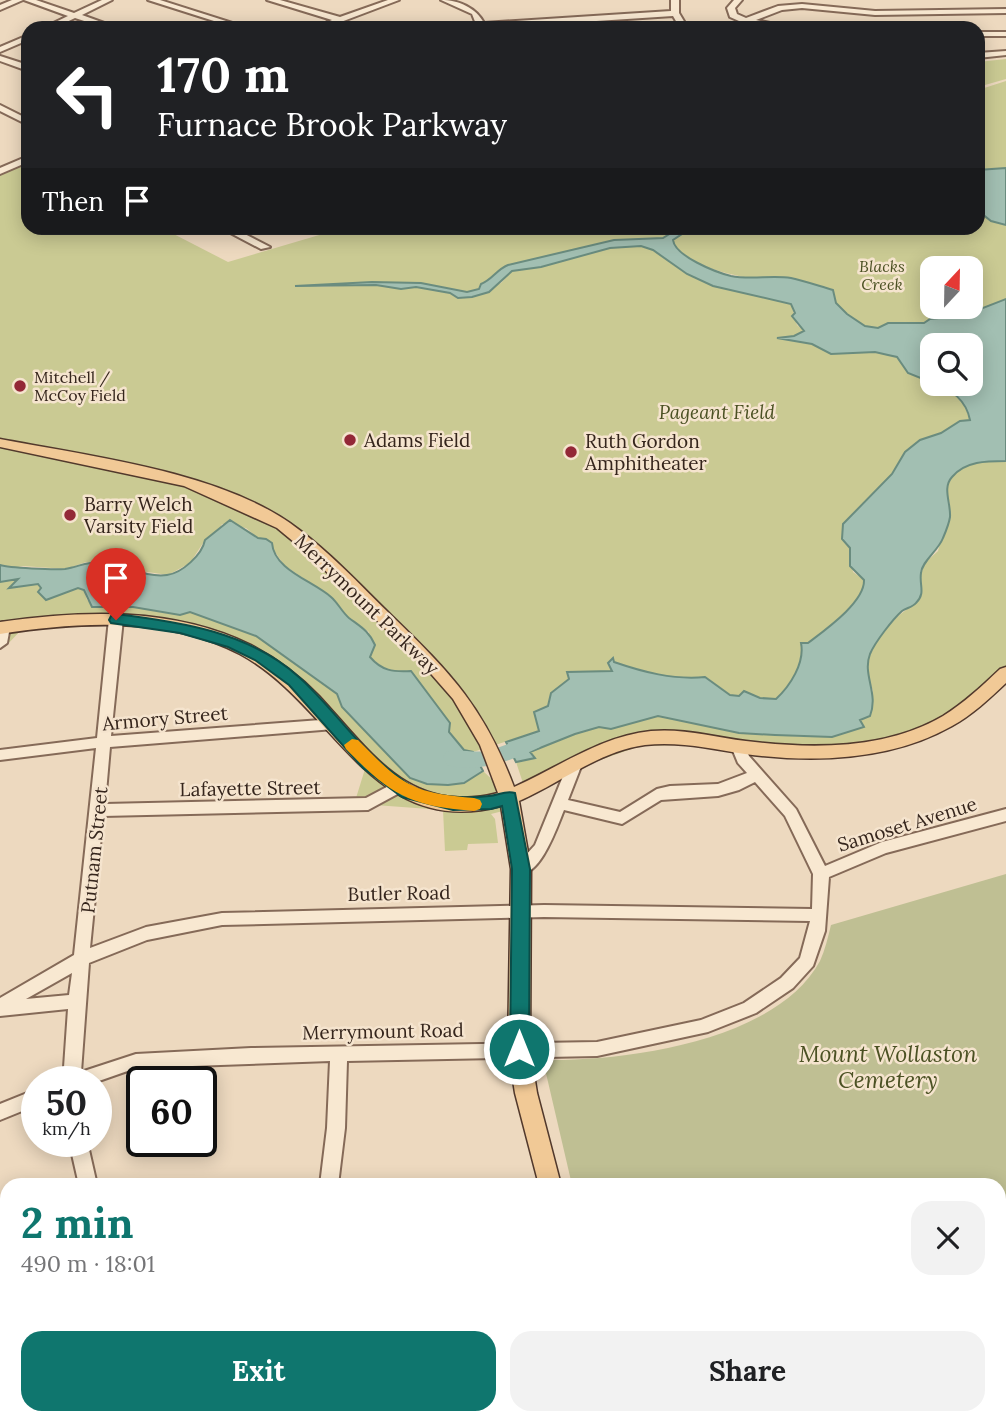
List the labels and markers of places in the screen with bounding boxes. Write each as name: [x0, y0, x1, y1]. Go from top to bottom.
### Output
place label: Mitchell / McCoy Field: [34, 367, 126, 405]
marker: Mitchell / McCoy Field: [12, 378, 28, 394]
place label: Adams Field: [363, 428, 470, 452]
place label: Ruth Gordon Amphitheater: [584, 429, 708, 475]
marker: Adams Field: [342, 432, 358, 448]
marker: Ruth Gordon Amphitheater: [563, 444, 579, 460]
place label: Barry Welch Varsity Field: [83, 492, 193, 538]
marker: Barry Welch Varsity Field: [62, 507, 78, 523]
pin: [86, 548, 146, 620]

